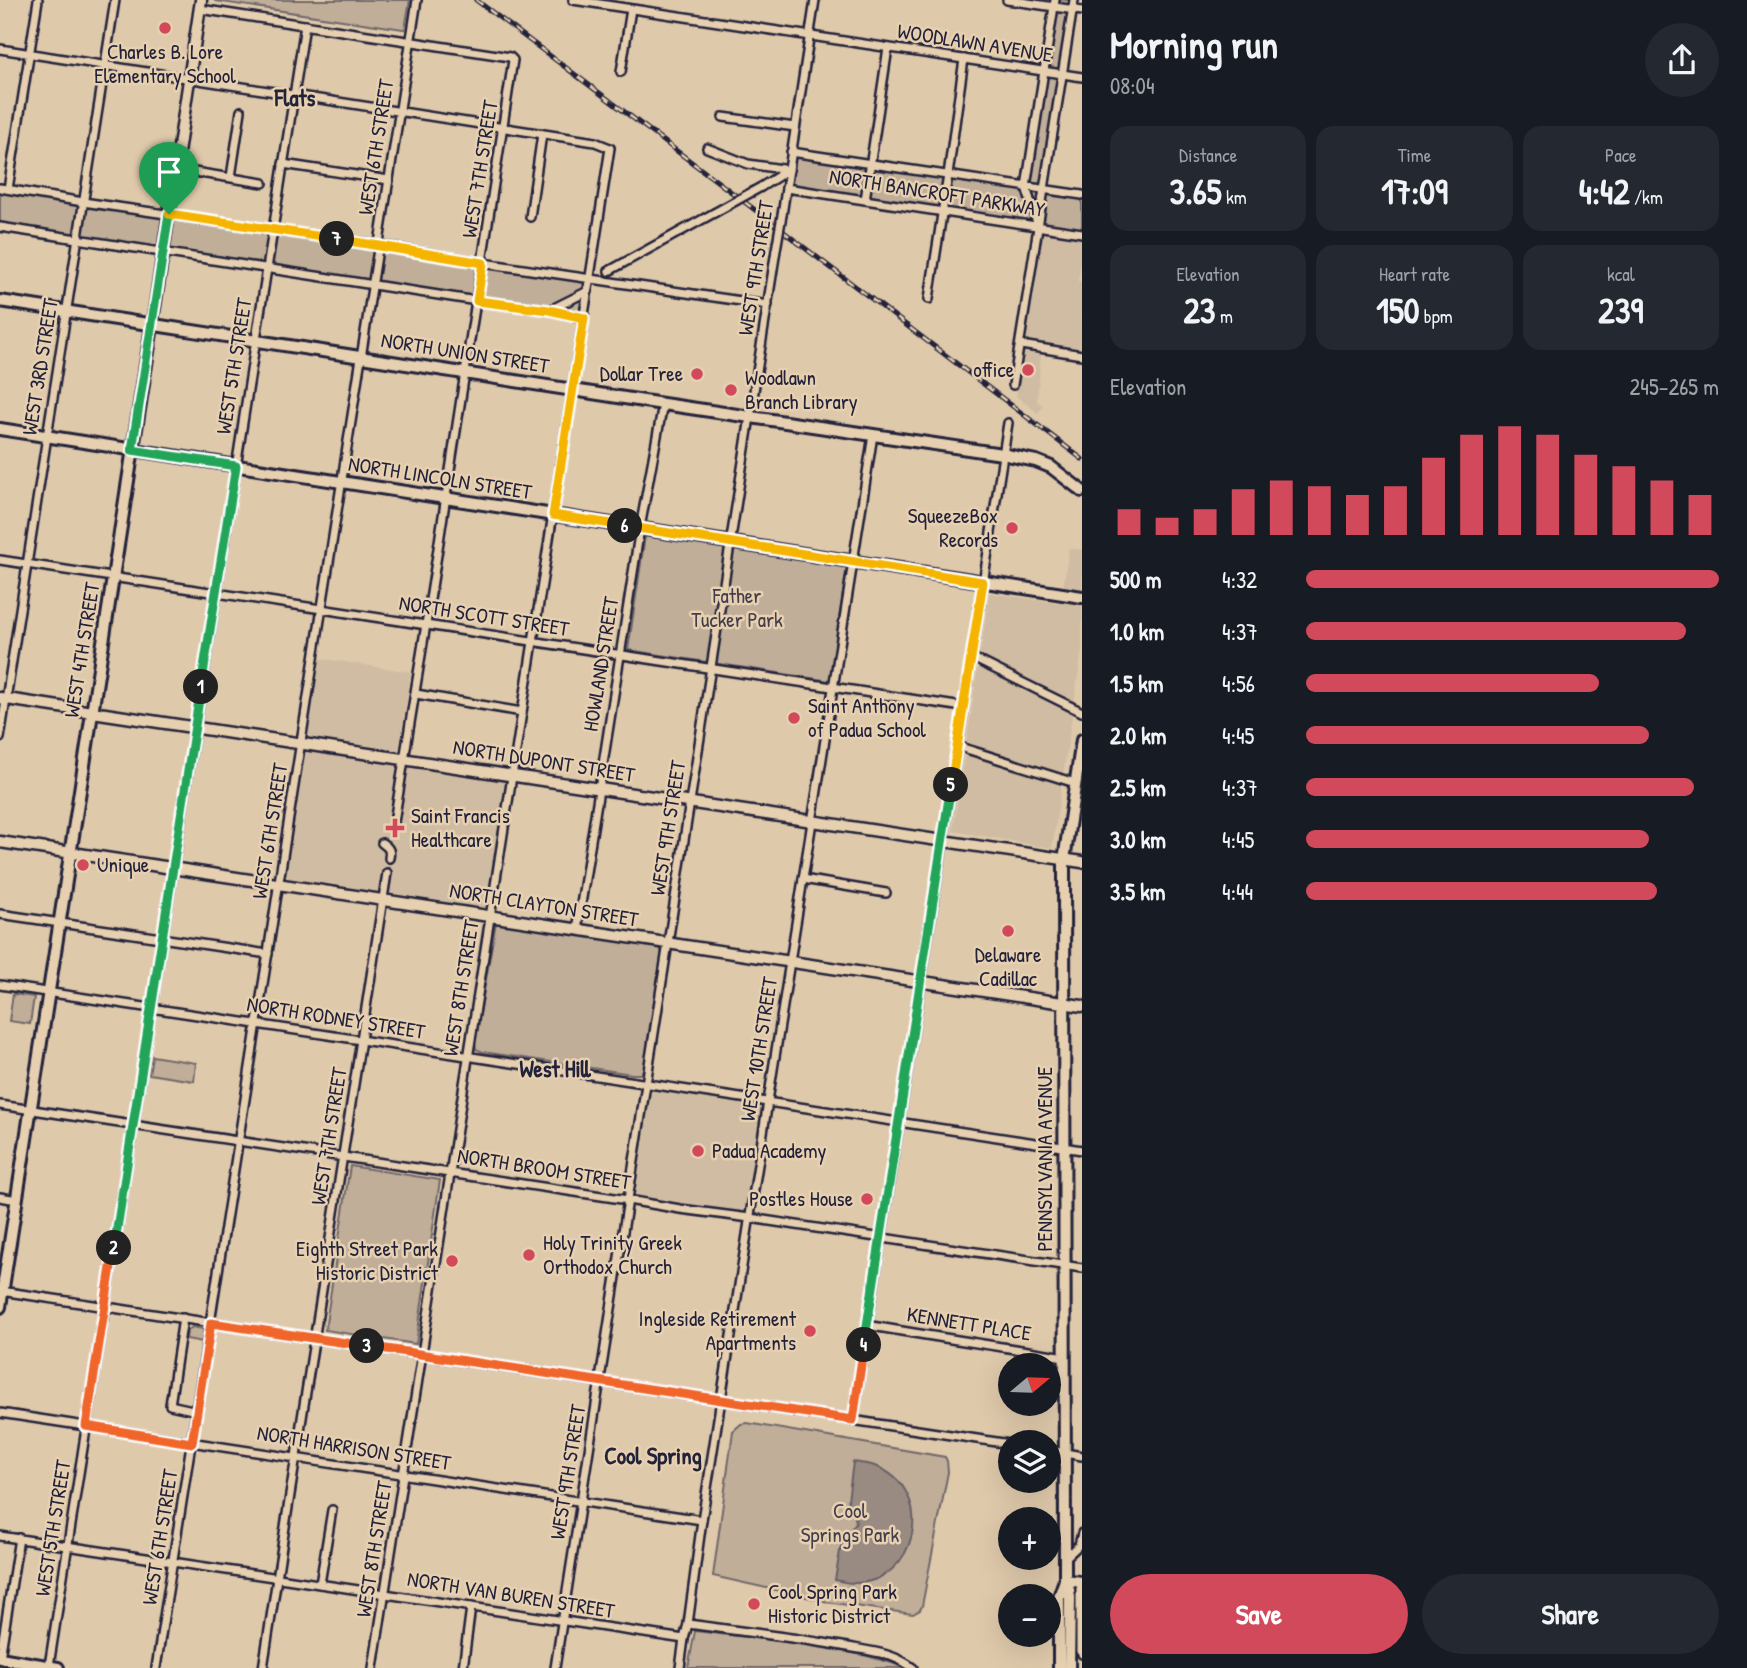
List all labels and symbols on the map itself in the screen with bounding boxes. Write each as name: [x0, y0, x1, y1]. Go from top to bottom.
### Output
street label: WOODLAWN AVENUE: [895, 16, 1055, 69]
marker: Charles B. Lore Elementary School: [157, 20, 173, 36]
place label: Charles B. Lore Elementary School: [94, 37, 236, 90]
street label: WEST 6TH STREET: [350, 76, 401, 217]
district label: Flats: [274, 82, 315, 113]
street label: WEST 7TH STREET: [454, 97, 505, 240]
pin: [139, 142, 199, 214]
street label: NORTH BANCROFT PARKWAY: [827, 161, 1047, 224]
street label: WEST 9TH STREET: [731, 197, 781, 337]
pin: 7: [320, 222, 354, 256]
street label: WEST 5TH STREET: [208, 295, 259, 436]
street label: WEST 3RD STREET: [14, 296, 65, 437]
street label: NORTH UNION STREET: [379, 325, 552, 380]
place label: office: [973, 355, 1014, 384]
place label: Dollar Tree: [600, 359, 683, 388]
marker: office: [1020, 362, 1036, 378]
place label: Woodlawn Branch Library: [745, 363, 858, 416]
marker: Dollar Tree: [689, 366, 705, 382]
marker: Woodlawn Branch Library: [723, 382, 739, 398]
street label: NORTH LINCOLN STREET: [346, 449, 535, 506]
place label: SqueezeBox Records: [908, 501, 998, 554]
pin: 6: [608, 508, 642, 544]
marker: SqueezeBox Records: [1004, 520, 1020, 536]
street label: WEST 4TH STREET: [57, 579, 107, 719]
park label: Father Tucker Park: [691, 581, 783, 634]
street label: NORTH SCOTT STREET: [397, 588, 572, 643]
street label: HOWLAND STREET: [576, 593, 626, 733]
pin: 1: [184, 670, 218, 704]
place label: Saint Anthony of Padua School: [808, 691, 926, 744]
marker: Saint Anthony of Padua School: [786, 710, 802, 726]
street label: NORTH DUPONT STREET: [451, 732, 638, 789]
street label: WEST 9TH STREET: [643, 757, 693, 897]
street label: WEST 6TH STREET: [244, 760, 295, 901]
pin: 5: [934, 768, 968, 802]
place label: Saint Francis Healthcare: [411, 801, 510, 854]
marker: Saint Francis Healthcare: [385, 818, 405, 838]
place label: Unique: [97, 850, 149, 879]
marker: Unique: [75, 857, 91, 873]
street label: NORTH CLAYTON STREET: [448, 875, 642, 934]
street label: WEST 8TH STREET: [435, 917, 486, 1058]
marker: Delaware Cadillac: [1000, 923, 1016, 939]
place label: Delaware Cadillac: [975, 940, 1041, 993]
street label: WEST 10TH STREET: [733, 974, 784, 1123]
street label: NORTH RODNEY STREET: [245, 989, 428, 1046]
district label: West Hill: [519, 1053, 592, 1084]
street label: WEST 7TH STREET: [303, 1064, 354, 1207]
street label: PENNSYLVANIA AVENUE: [1030, 1066, 1059, 1252]
place label: Padua Academy: [712, 1136, 826, 1165]
street label: NORTH BROOM STREET: [455, 1140, 634, 1197]
marker: Padua Academy: [690, 1143, 706, 1159]
place label: Postles House: [749, 1184, 853, 1213]
marker: Postles House: [859, 1191, 875, 1207]
place label: Holy Trinity Greek Orthodox Church: [543, 1228, 682, 1281]
pin: 2: [96, 1230, 132, 1266]
place label: Eighth Street Park Historic District: [296, 1234, 439, 1287]
marker: Holy Trinity Greek Orthodox Church: [521, 1247, 537, 1263]
marker: Eighth Street Park Historic District: [444, 1253, 460, 1269]
street label: KENNETT PLACE: [905, 1299, 1033, 1348]
place label: Ingleside Retirement Apartments: [639, 1304, 797, 1357]
marker: Ingleside Retirement Apartments: [802, 1323, 818, 1339]
pin: 3: [350, 1328, 384, 1364]
pin: 4: [846, 1328, 882, 1362]
north arrow: [998, 1353, 1060, 1416]
street label: WEST 9TH STREET: [543, 1401, 593, 1541]
street label: NORTH HARRISON STREET: [255, 1418, 454, 1477]
district label: Cool Spring: [604, 1440, 702, 1472]
street label: WEST 5TH STREET: [27, 1457, 78, 1598]
street label: WEST 6TH STREET: [134, 1466, 185, 1607]
street label: WEST 8TH STREET: [348, 1478, 399, 1619]
park label: Cool Springs Park: [801, 1496, 899, 1549]
street label: NORTH VAN BUREN STREET: [405, 1564, 618, 1625]
place label: Cool Spring Park Historic District: [768, 1577, 897, 1630]
marker: Cool Spring Park Historic District: [746, 1596, 762, 1612]

